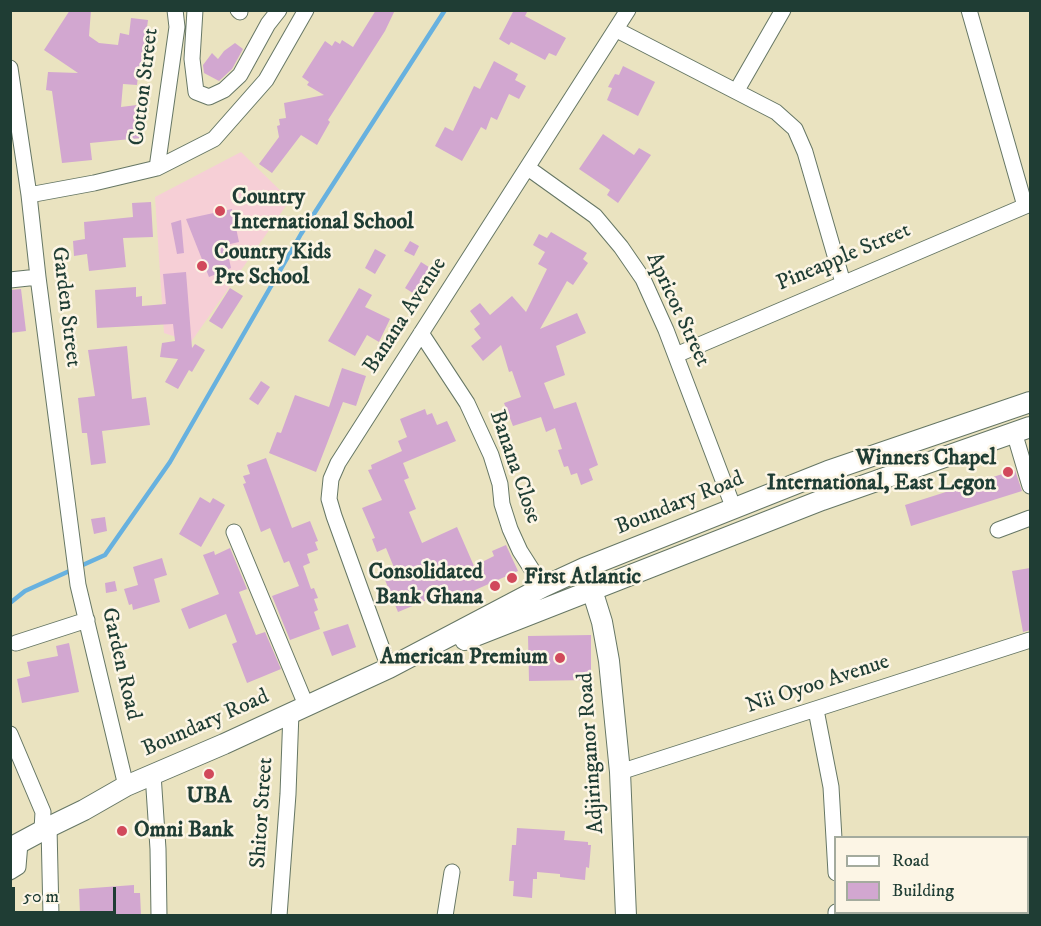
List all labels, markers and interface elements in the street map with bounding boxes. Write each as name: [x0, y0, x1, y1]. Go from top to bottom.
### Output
street label: Cotton Street: [125, 27, 165, 147]
place label: Country International School: [232, 185, 414, 236]
marker: Country International School: [213, 204, 227, 218]
street label: Pineapple Street: [773, 218, 915, 298]
place label: Country Kids Pre School: [214, 240, 331, 292]
street label: Garden Street: [45, 245, 85, 369]
street label: Apricot Street: [639, 249, 715, 371]
street label: Banana Avenue: [359, 253, 453, 379]
marker: Country Kids Pre School: [195, 259, 209, 273]
street label: Banana Close: [482, 407, 546, 527]
place label: Winners Chapel International, East Legon: [767, 446, 996, 498]
marker: Winners Chapel International, East Legon: [1001, 465, 1015, 479]
street label: Boundary Road: [612, 466, 748, 542]
place label: Consolidated Bank Ghana: [368, 560, 483, 612]
place label: First Atlantic: [524, 565, 641, 591]
marker: First Atlantic: [505, 571, 519, 585]
marker: Consolidated Bank Ghana: [488, 579, 502, 593]
street label: Garden Road: [94, 605, 146, 723]
place label: American Premium: [380, 645, 548, 671]
street label: Nii Oyoo Avenue: [743, 649, 893, 721]
marker: American Premium: [553, 651, 567, 665]
street label: Adjiringanor Road: [573, 671, 611, 835]
street label: Boundary Road: [139, 684, 273, 764]
street label: Shitor Street: [246, 757, 280, 869]
marker: UBA: [202, 767, 216, 781]
place label: UBA: [187, 784, 231, 810]
place label: Omni Bank: [134, 818, 234, 844]
marker: Omni Bank: [115, 824, 129, 838]
legend: [834, 836, 1029, 914]
text: Road: [892, 850, 929, 872]
scale bar: [15, 875, 118, 913]
text: Building: [892, 880, 954, 902]
text: 50 m: [23, 886, 59, 908]

